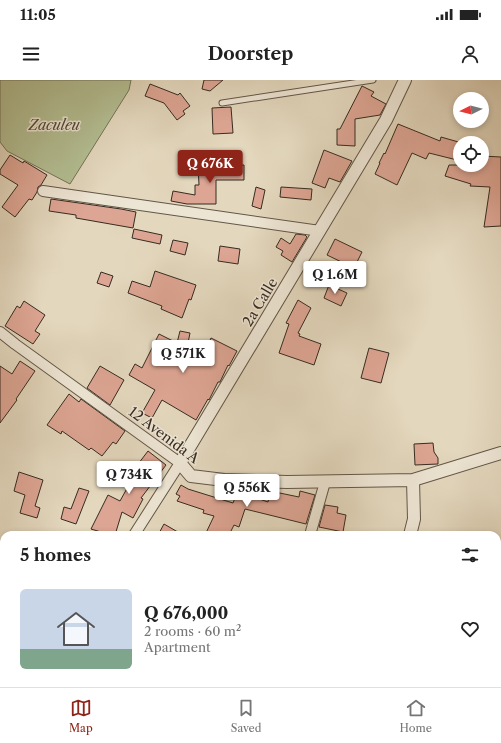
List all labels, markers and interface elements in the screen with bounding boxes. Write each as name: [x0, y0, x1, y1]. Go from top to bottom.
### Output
text: 11:05: [20, 5, 56, 24]
icon: menu: [20, 43, 42, 65]
text: Doorstep: [208, 43, 293, 65]
icon: person: [459, 43, 481, 65]
north arrow: [453, 92, 489, 128]
map controls: [453, 92, 489, 172]
park label: Zaculeu: [27, 116, 80, 134]
button: locate: [453, 136, 489, 172]
pin: Q 676K: [177, 150, 243, 184]
text: Q 676K: [187, 155, 233, 171]
pin: Q 1.6M: [302, 261, 368, 295]
text: Q 1.6M: [312, 266, 358, 282]
street label: 2a Calle: [239, 274, 282, 329]
pin: Q 571K: [150, 340, 216, 374]
text: Q 571K: [161, 345, 205, 361]
street label: 12 Avenida A: [125, 403, 203, 468]
pin: Q 734K: [96, 461, 162, 495]
text: Q 734K: [106, 466, 152, 482]
pin: Q 556K: [214, 474, 280, 508]
text: Q 556K: [224, 479, 270, 495]
icon: filters: [459, 544, 481, 566]
text: 5 homes: [20, 545, 91, 565]
text: Q 676,000: [144, 603, 228, 623]
icon: home: [52, 605, 100, 653]
icon: heart: [459, 618, 481, 640]
text: 2 rooms · 60 m²: [144, 623, 241, 639]
text: Apartment: [144, 639, 211, 655]
tab: Map: [69, 697, 93, 735]
tab: Saved: [231, 697, 261, 735]
tab: Home: [400, 697, 432, 735]

